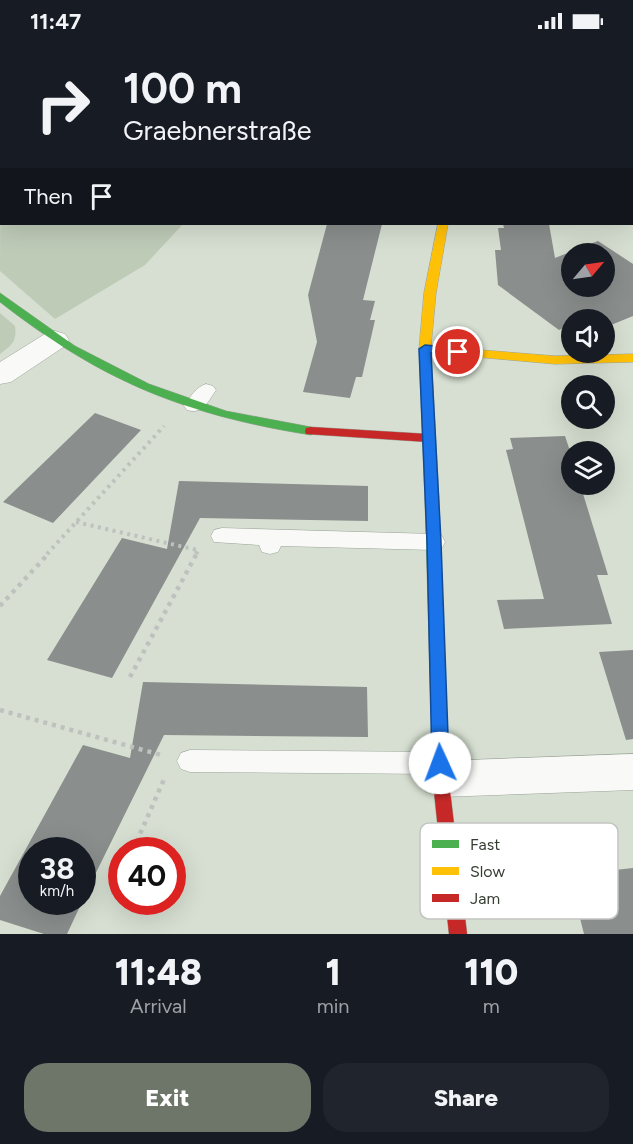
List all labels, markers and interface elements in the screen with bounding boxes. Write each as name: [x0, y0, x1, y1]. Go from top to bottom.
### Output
text: 11:47: [30, 8, 81, 35]
text: 100 m: [123, 63, 242, 114]
icon: right: [24, 66, 102, 144]
text: Graebnerstraße: [123, 114, 312, 147]
icon: arrive: [85, 180, 118, 213]
text: Then: [24, 183, 73, 210]
north arrow: [561, 243, 615, 297]
map controls: [561, 243, 615, 495]
button: sound: [561, 309, 615, 363]
pin: [432, 326, 483, 377]
icon: arrive: [441, 335, 474, 368]
button: search: [561, 375, 615, 429]
button: layers: [561, 441, 615, 495]
position arrow: [408, 731, 472, 795]
legend: [420, 823, 618, 919]
text: Fast: [470, 835, 500, 854]
speed limit sign: 40: [108, 837, 186, 915]
text: 38: [39, 850, 75, 887]
text: Slow: [470, 862, 505, 881]
text: km/h: [40, 882, 74, 900]
text: Jam: [470, 889, 500, 908]
text: 11:48: [115, 951, 202, 994]
text: 1: [325, 951, 341, 994]
text: 110: [464, 951, 518, 994]
text: Arrival: [130, 994, 187, 1018]
text: min: [317, 994, 349, 1018]
text: m: [483, 994, 500, 1018]
button: Exit: [24, 1063, 311, 1132]
button: Share: [323, 1063, 609, 1132]

